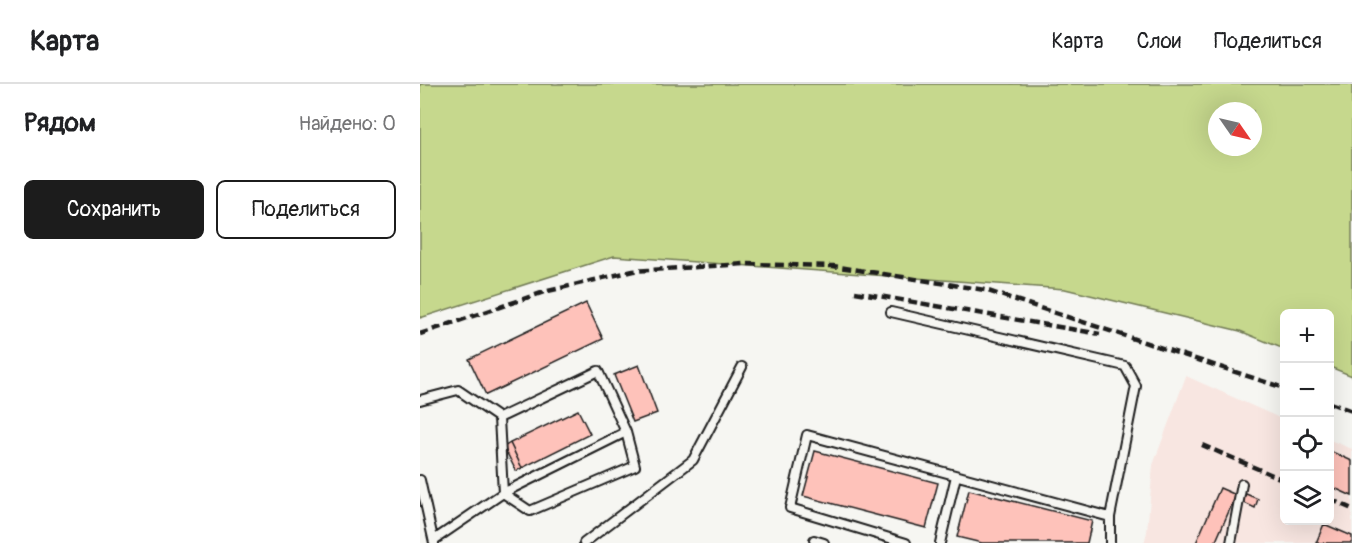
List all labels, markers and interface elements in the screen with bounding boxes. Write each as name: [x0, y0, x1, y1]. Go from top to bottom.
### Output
text: Карта: [30, 24, 99, 59]
text: Карта: [1051, 28, 1103, 55]
text: Слои: [1136, 28, 1181, 55]
text: Поделиться: [1214, 28, 1322, 55]
north arrow: [1208, 102, 1262, 156]
text: Рядом: [24, 107, 96, 139]
text: Найдено: 0: [299, 111, 396, 136]
button: Сохранить: [24, 180, 204, 239]
button: Поделиться: [216, 180, 396, 239]
map controls: [1280, 309, 1334, 525]
button: +: [1280, 309, 1334, 363]
button: −: [1280, 363, 1334, 417]
button: locate: [1280, 417, 1334, 471]
button: layers: [1280, 471, 1334, 525]

